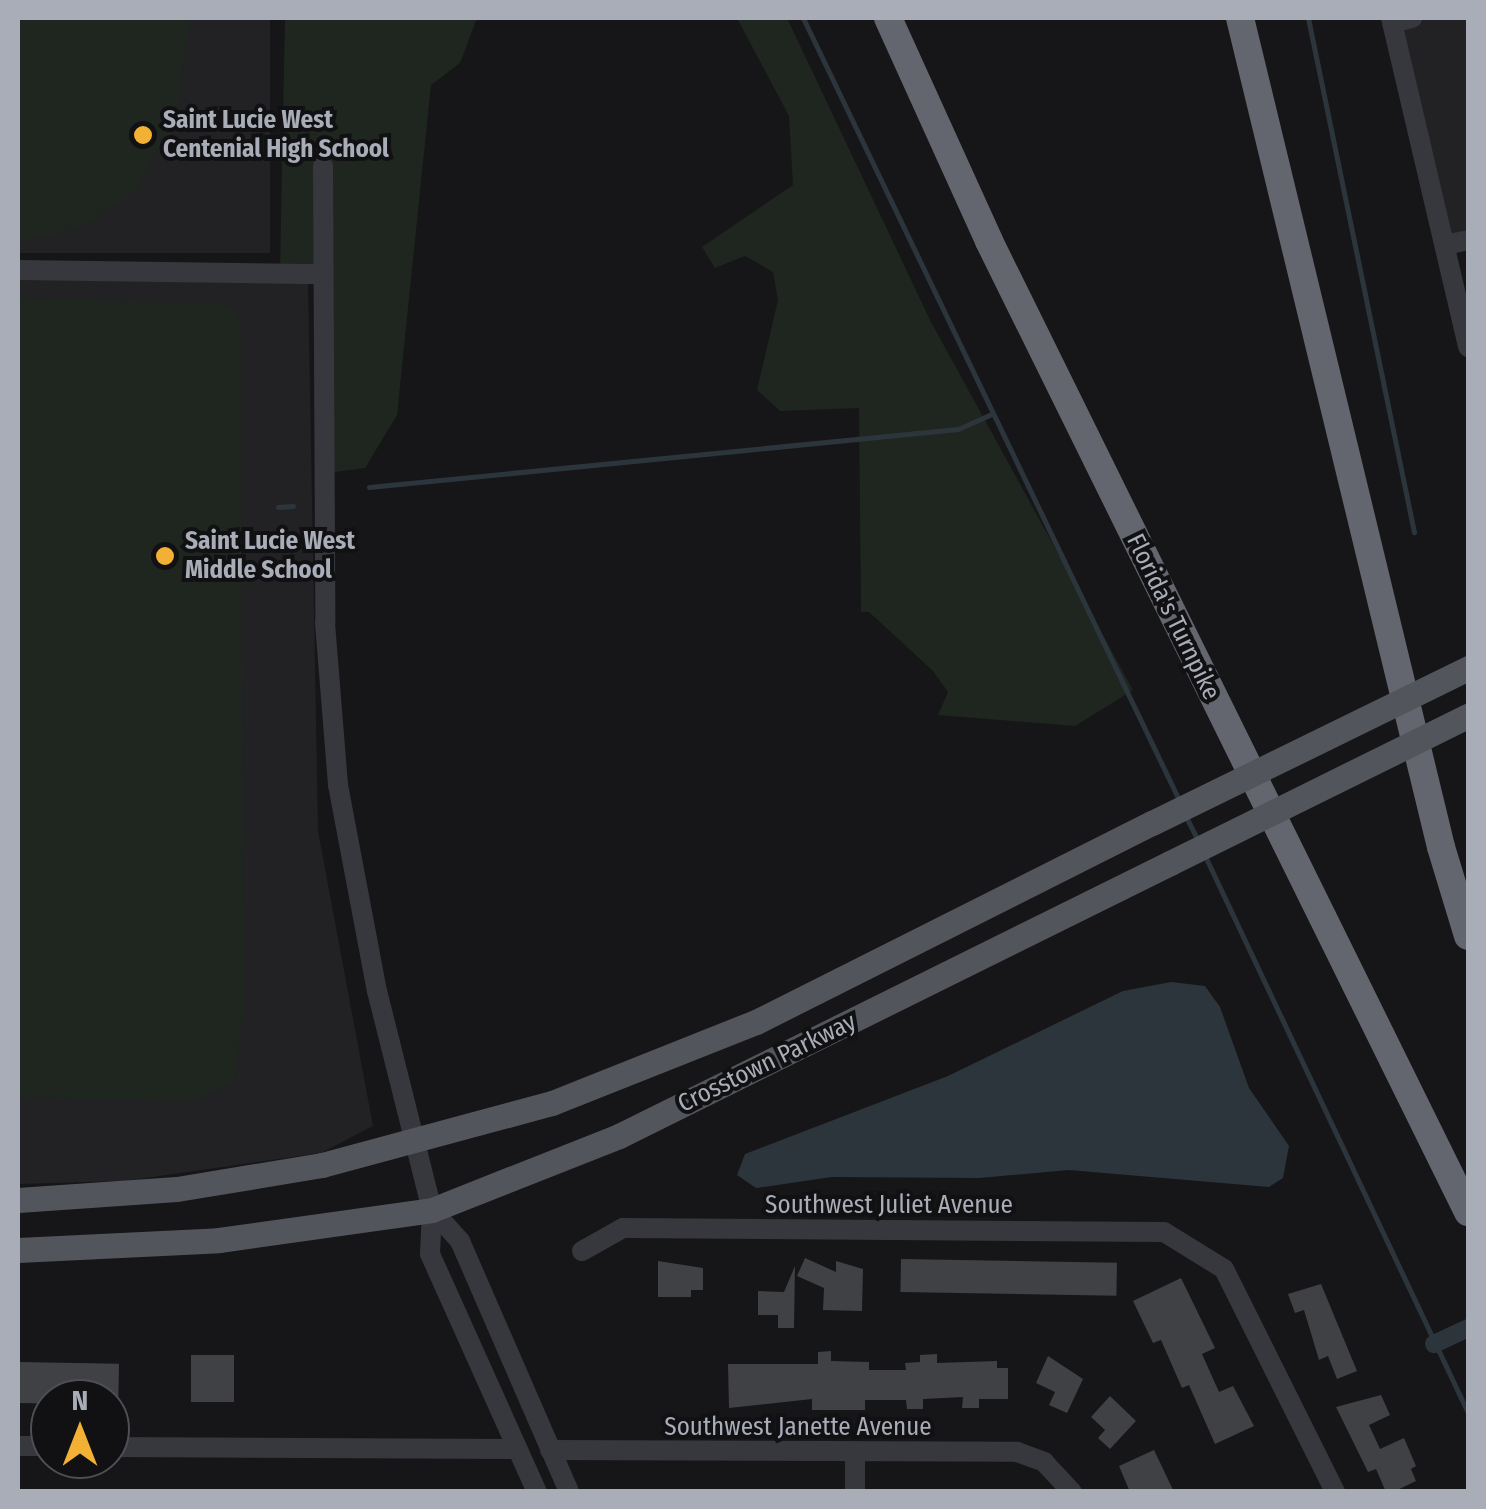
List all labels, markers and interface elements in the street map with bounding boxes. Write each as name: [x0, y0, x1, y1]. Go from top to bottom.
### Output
place label: Saint Lucie West Centenial High School: [163, 106, 389, 165]
marker: Saint Lucie West Centenial High School: [132, 124, 154, 146]
place label: Saint Lucie West Middle School: [185, 527, 355, 586]
street label: Florida's Turnpike: [1120, 529, 1226, 705]
marker: Saint Lucie West Middle School: [154, 545, 176, 567]
street label: Crosstown Parkway: [673, 1007, 861, 1119]
street label: Southwest Juliet Avenue: [765, 1190, 1013, 1220]
north arrow: [30, 1379, 130, 1479]
text: N: [72, 1384, 88, 1417]
street label: Southwest Janette Avenue: [664, 1412, 932, 1442]

